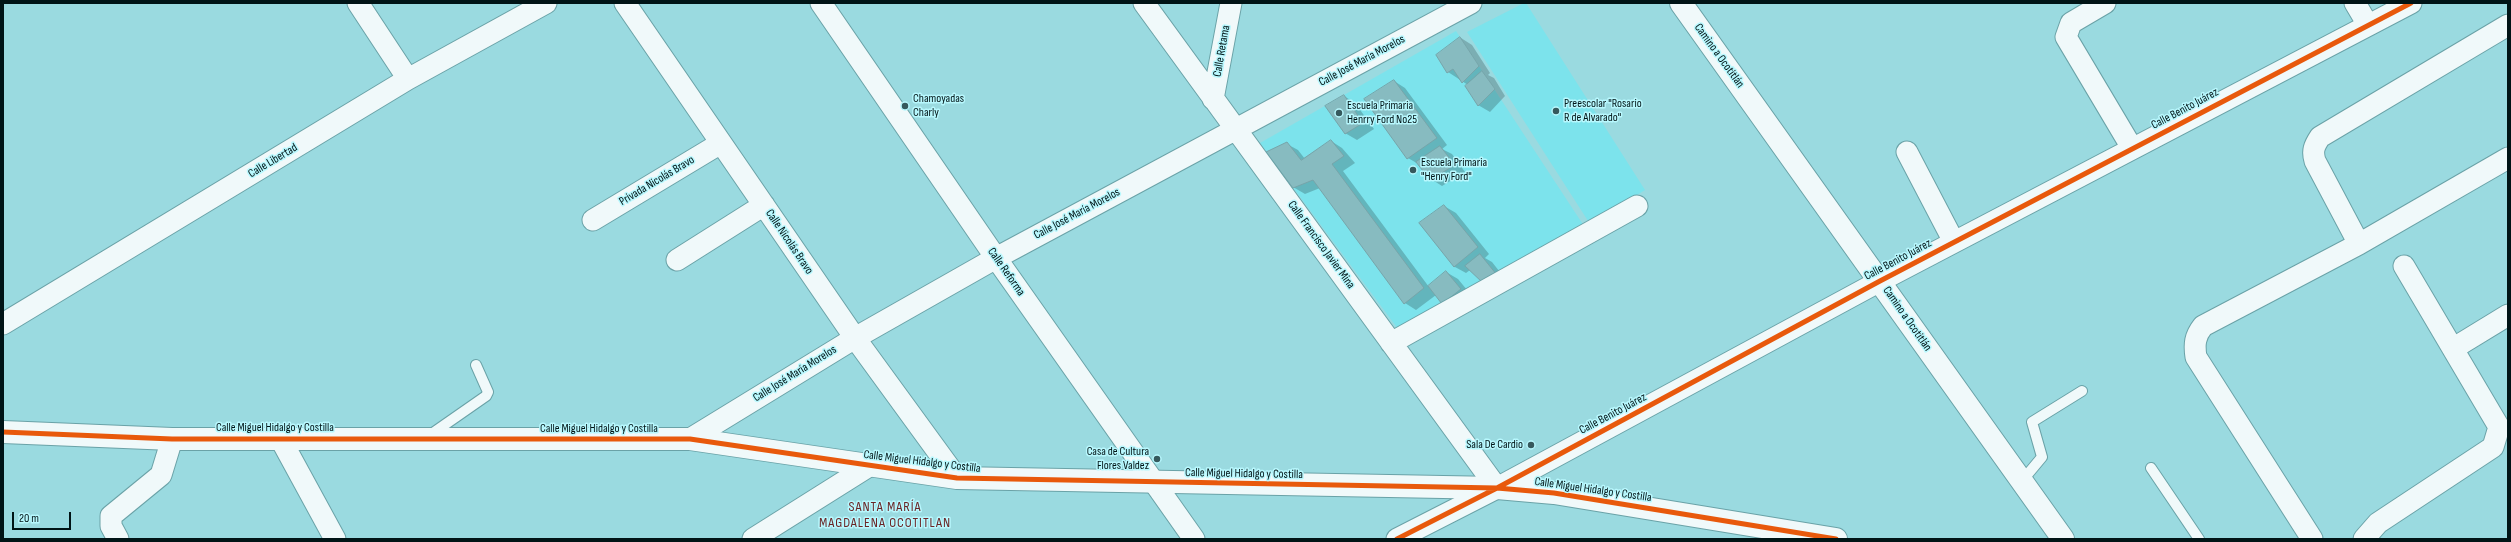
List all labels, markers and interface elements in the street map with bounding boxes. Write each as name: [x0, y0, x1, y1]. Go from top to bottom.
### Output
street label: Camino a Ocotitlán: [1691, 21, 1747, 91]
street label: Calle Retama: [1210, 24, 1234, 78]
street label: Calle José María Morelos: [1316, 32, 1408, 90]
street label: Calle Benito Juárez: [2149, 85, 2221, 133]
place label: Chamoyadas Charly: [913, 92, 964, 120]
place label: Preescolar "Rosario R de Alvarado": [1564, 97, 1642, 125]
place label: Escuela Primaria Henrry Ford No25: [1347, 99, 1417, 127]
marker: Chamoyadas Charly: [900, 101, 910, 111]
marker: Preescolar "Rosario R de Alvarado": [1551, 106, 1561, 116]
marker: Escuela Primaria Henrry Ford No25: [1334, 108, 1344, 118]
street label: Calle Libertad: [246, 141, 300, 181]
street label: Privada Nicolás Bravo: [617, 153, 697, 209]
place label: Escuela Primaria "Henry Ford": [1421, 156, 1487, 184]
marker: Escuela Primaria "Henry Ford": [1408, 165, 1418, 175]
street label: Calle José María Morelos: [1031, 185, 1123, 243]
street label: Calle Francisco Javier Mina: [1284, 198, 1358, 292]
street label: Calle Nicolás Bravo: [762, 207, 816, 277]
street label: Calle Benito Juárez: [1862, 236, 1934, 284]
street label: Calle Reforma: [984, 245, 1028, 299]
street label: Camino a Ocotitlán: [1879, 284, 1935, 354]
street label: Calle José María Morelos: [751, 343, 839, 405]
street label: Calle Benito Juárez: [1577, 390, 1649, 438]
street label: Calle Miguel Hidalgo y Costilla: [216, 421, 334, 435]
street label: Calle Miguel Hidalgo y Costilla: [540, 422, 658, 436]
place label: Sala De Cardio: [1466, 438, 1523, 452]
marker: Sala De Cardio: [1526, 440, 1536, 450]
place label: Casa de Cultura Flores Valdez: [1087, 445, 1149, 473]
street label: Calle Miguel Hidalgo y Costilla: [863, 448, 981, 476]
marker: Casa de Cultura Flores Valdez: [1152, 454, 1162, 464]
street label: Calle Miguel Hidalgo y Costilla: [1185, 466, 1303, 482]
street label: Calle Miguel Hidalgo y Costilla: [1534, 475, 1652, 505]
district label: SANTA MARÍA MAGDALENA OCOTITLAN: [819, 499, 951, 532]
scale bar: [14, 504, 73, 530]
text: 20 m: [19, 511, 39, 526]

